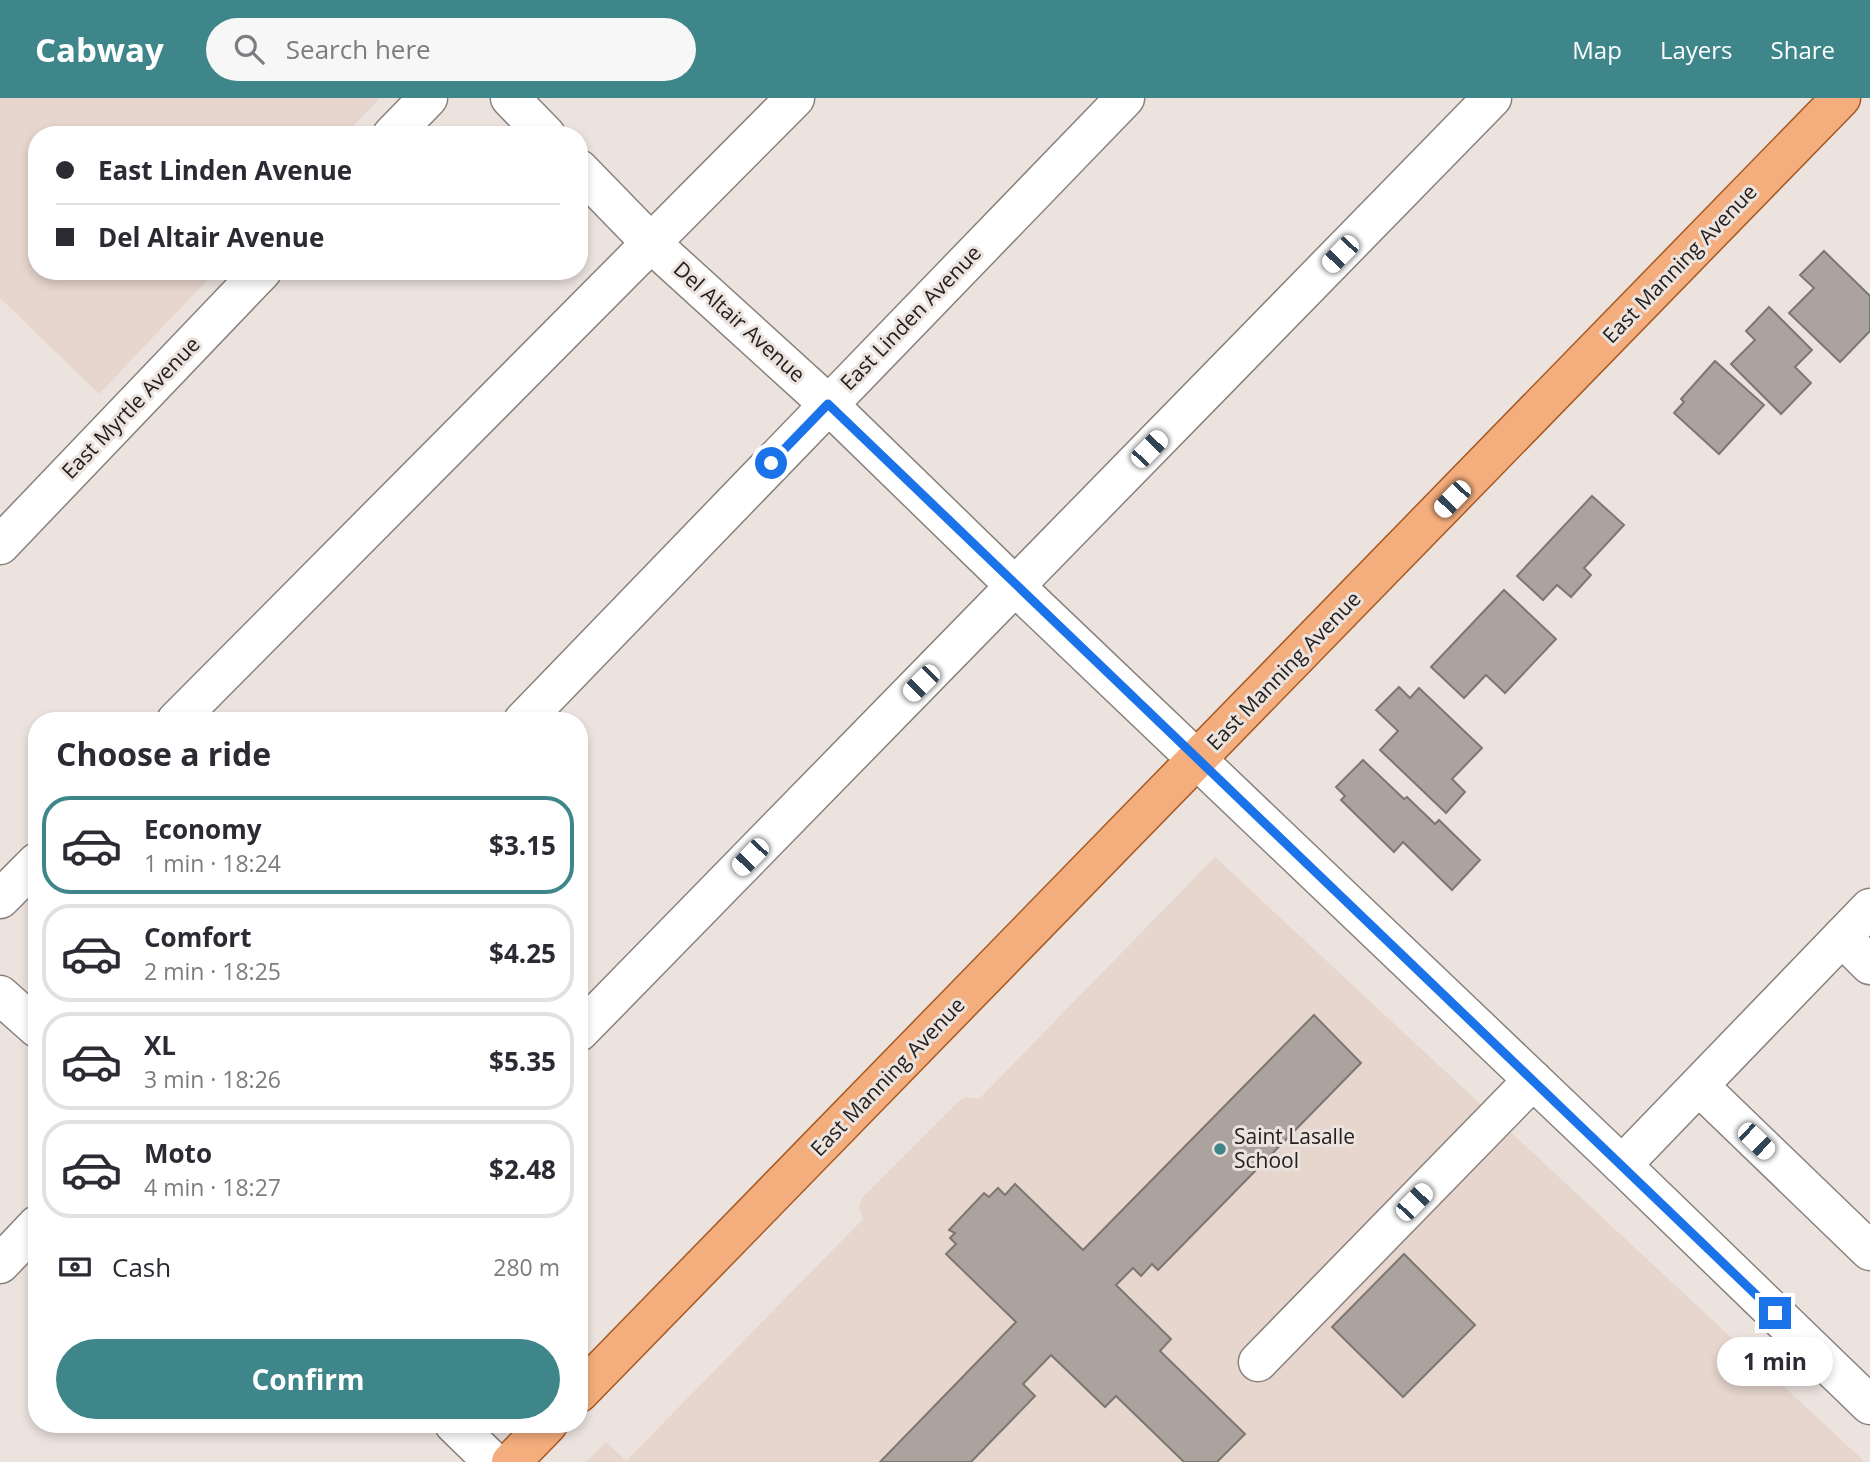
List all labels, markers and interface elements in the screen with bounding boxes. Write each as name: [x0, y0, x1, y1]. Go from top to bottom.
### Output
search box: [206, 18, 696, 81]
text: Cabway: [35, 27, 164, 72]
icon: search: [230, 30, 268, 68]
text: Search here: [286, 31, 431, 67]
text: Map: [1572, 33, 1622, 66]
text: Layers: [1660, 33, 1733, 66]
text: Share: [1771, 33, 1835, 66]
text: East Linden Avenue: [98, 152, 352, 188]
street label: East Manning Avenue: [1596, 178, 1763, 349]
text: Del Altair Avenue: [98, 219, 324, 255]
car: [1318, 232, 1363, 276]
street label: East Linden Avenue: [834, 239, 987, 396]
street label: Del Altair Avenue: [668, 255, 811, 388]
street label: East Myrtle Avenue: [55, 330, 205, 484]
car: [1127, 427, 1172, 471]
route start: [755, 447, 787, 479]
car: [1430, 477, 1475, 521]
street label: East Manning Avenue: [1200, 585, 1367, 756]
car: [899, 661, 944, 705]
text: Choose a ride: [56, 732, 271, 775]
text: Economy: [144, 811, 262, 847]
icon: car: [60, 814, 123, 877]
text: $3.15: [489, 827, 556, 863]
car: [728, 835, 773, 879]
text: 1 min · 18:24: [144, 847, 281, 879]
text: Comfort: [144, 919, 251, 955]
icon: car: [60, 922, 123, 985]
text: $4.25: [489, 935, 556, 971]
text: 2 min · 18:25: [144, 955, 281, 987]
street label: East Manning Avenue: [804, 991, 971, 1162]
text: XL: [144, 1027, 176, 1063]
icon: car: [60, 1030, 123, 1093]
text: $5.35: [489, 1043, 556, 1079]
text: 3 min · 18:26: [144, 1063, 281, 1095]
car: [1734, 1119, 1779, 1163]
place label: Saint Lasalle School: [1234, 1122, 1355, 1174]
text: Moto: [144, 1135, 212, 1171]
icon: car: [60, 1138, 123, 1201]
marker: Saint Lasalle School: [1212, 1141, 1228, 1157]
text: $2.48: [489, 1151, 556, 1187]
text: 4 min · 18:27: [144, 1171, 281, 1203]
car: [1392, 1180, 1437, 1224]
icon: cash: [56, 1248, 94, 1286]
text: Cash: [112, 1249, 171, 1285]
text: 280 m: [493, 1251, 560, 1283]
route end: [1759, 1297, 1791, 1329]
callout: 1 min: [1717, 1338, 1833, 1386]
button: Confirm: [56, 1339, 560, 1419]
text: 1 min: [1743, 1345, 1807, 1377]

